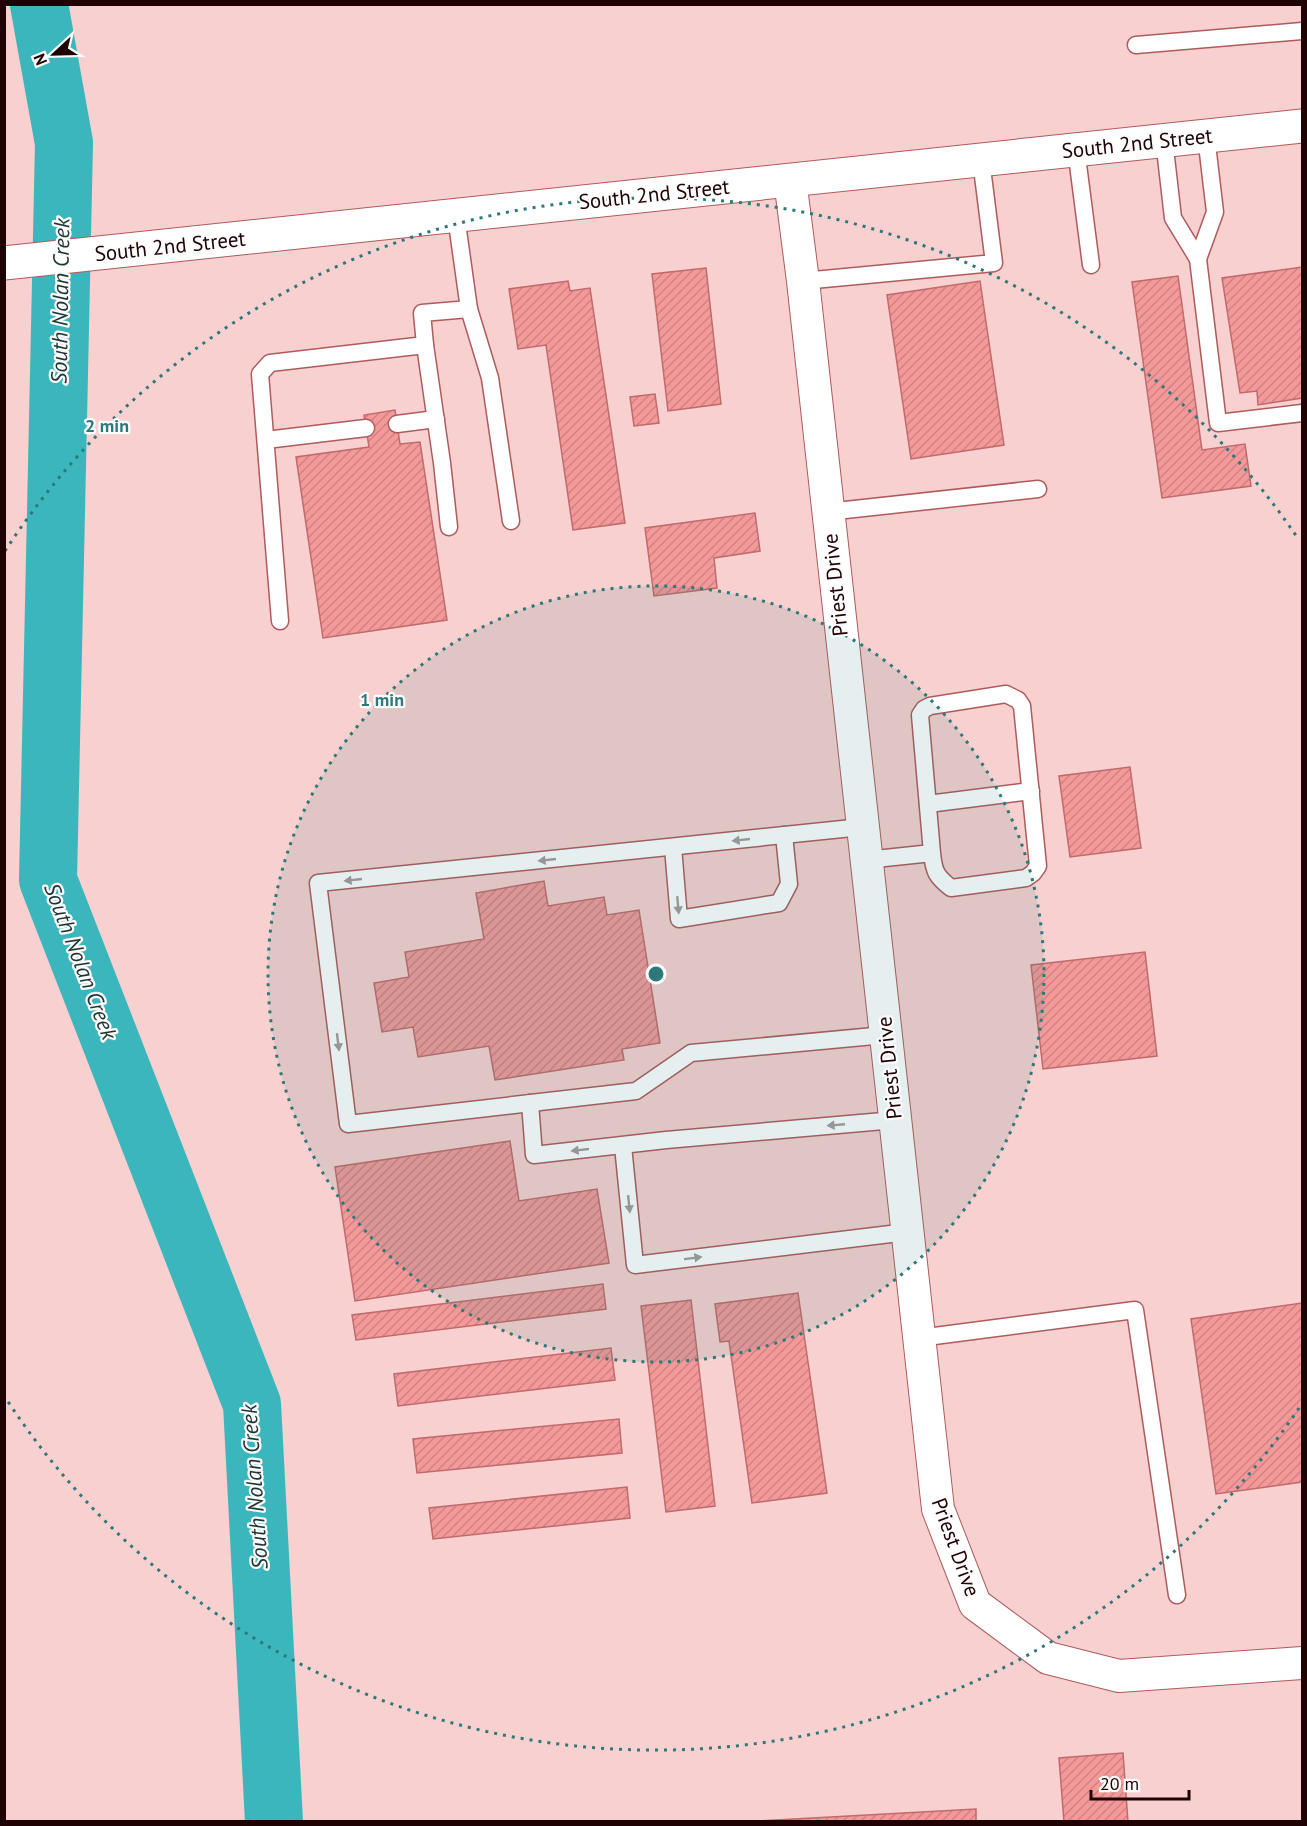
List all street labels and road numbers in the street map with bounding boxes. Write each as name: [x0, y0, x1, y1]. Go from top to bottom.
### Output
street label: South 2nd Street: [1060, 122, 1214, 164]
street label: South 2nd Street: [577, 173, 731, 215]
street label: South 2nd Street: [93, 225, 247, 267]
street label: Priest Drive: [816, 532, 854, 638]
street label: Priest Drive: [870, 1015, 908, 1121]
street label: Priest Drive: [926, 1494, 986, 1600]

